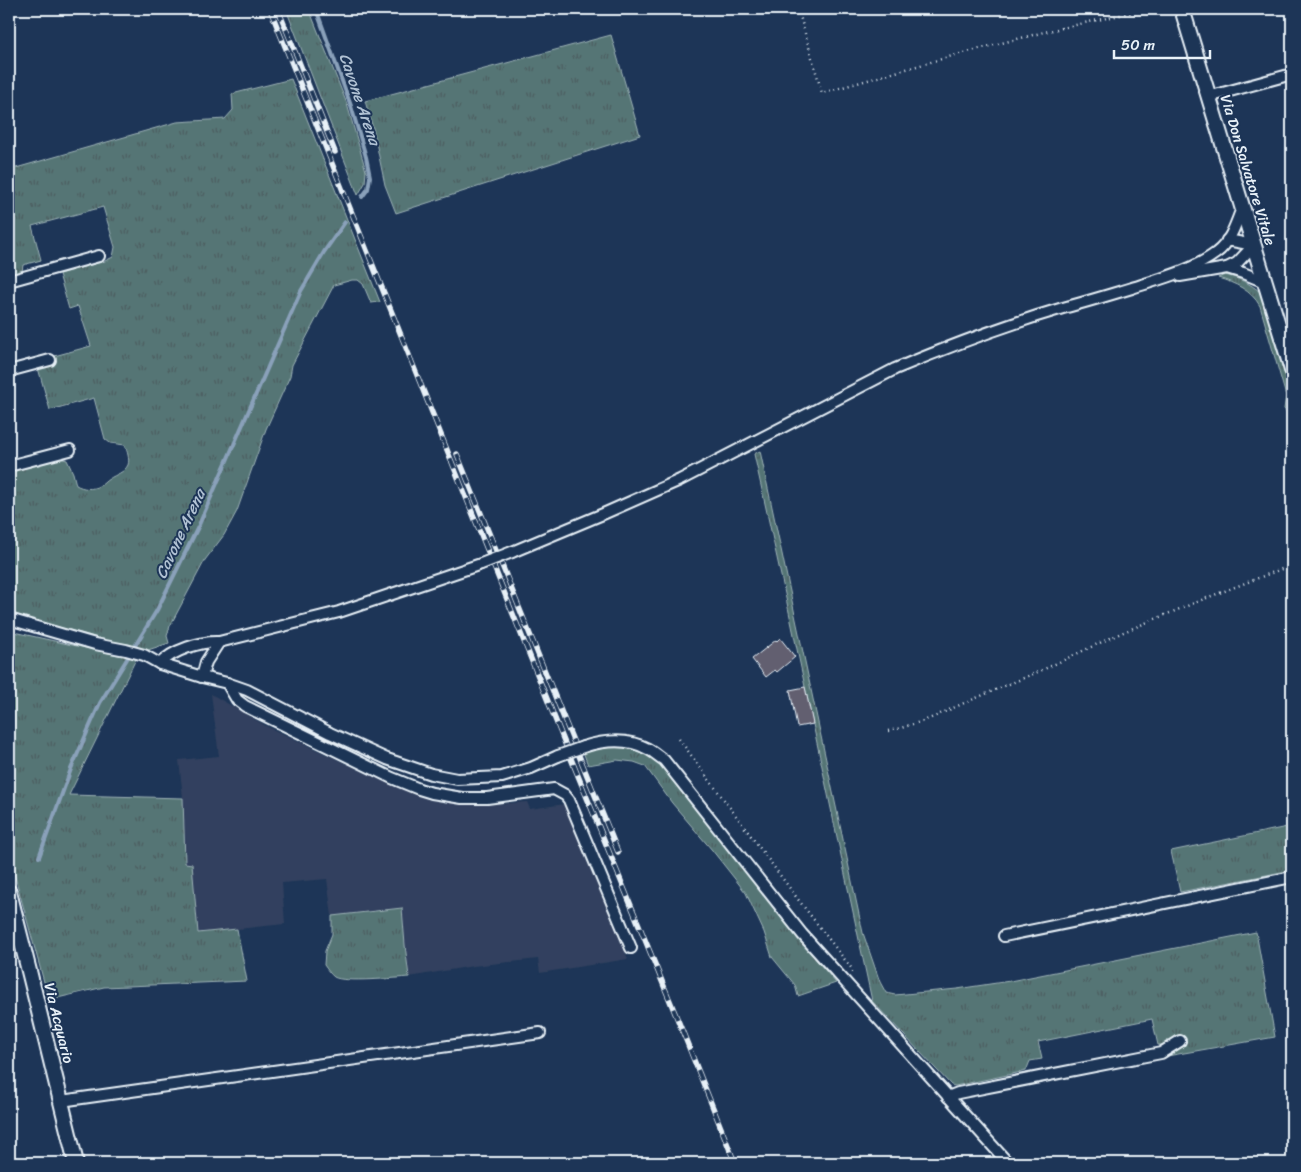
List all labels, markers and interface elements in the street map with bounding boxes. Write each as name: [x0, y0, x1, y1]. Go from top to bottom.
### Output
scale bar: [1114, 28, 1210, 60]
text: 50 m: [1121, 32, 1156, 58]
water label: Cavone Arena: [331, 49, 390, 151]
street label: Via Don Salvatore Vitale: [1213, 91, 1283, 249]
water label: Cavone Arena: [147, 483, 214, 584]
street label: Via Acquario: [36, 980, 82, 1067]

